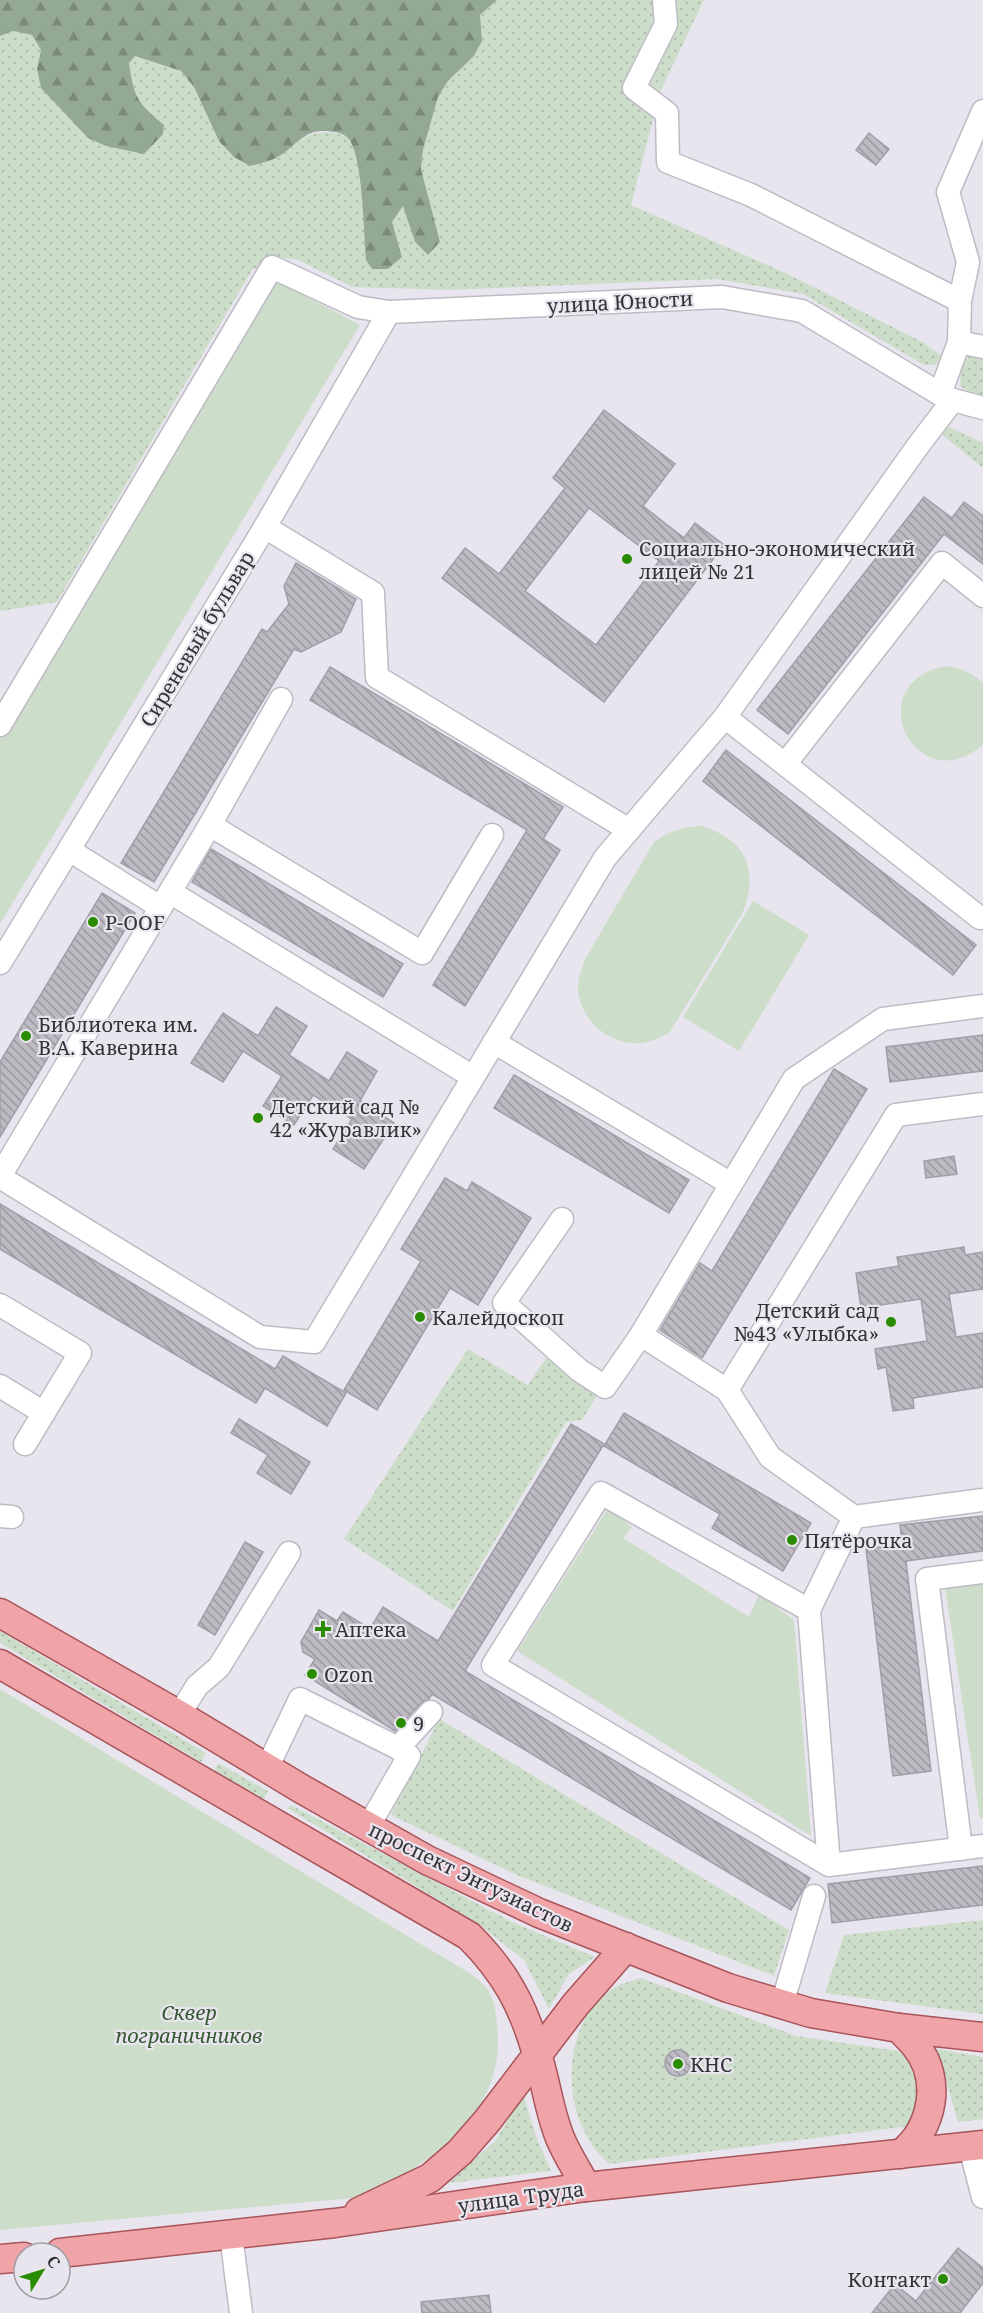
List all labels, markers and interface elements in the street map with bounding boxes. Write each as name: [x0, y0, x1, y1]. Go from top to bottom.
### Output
street label: улица Юности: [546, 285, 694, 319]
place label: Социально-экономический лицей № 21: [639, 535, 915, 585]
street label: Сиреневый бульвар: [134, 546, 260, 732]
marker: Социально-экономический лицей № 21: [620, 552, 634, 566]
place label: P-OOF: [105, 909, 165, 936]
marker: P-OOF: [86, 915, 100, 929]
place label: Библиотека им. В.А. Каверина: [38, 1011, 198, 1061]
marker: Библиотека им. В.А. Каверина: [19, 1029, 33, 1043]
place label: Детский сад № 42 «Журавлик»: [270, 1093, 422, 1143]
marker: Детский сад № 42 «Журавлик»: [251, 1111, 265, 1125]
place label: Детский сад №43 «Улыбка»: [734, 1297, 879, 1347]
place label: Калейдоскоп: [432, 1304, 564, 1331]
marker: Калейдоскоп: [413, 1310, 427, 1324]
marker: Детский сад №43 «Улыбка»: [884, 1315, 898, 1329]
place label: Пятёрочка: [804, 1527, 913, 1554]
marker: Пятёрочка: [785, 1533, 799, 1547]
place label: Аптека: [335, 1616, 407, 1643]
marker: Аптека: [316, 1622, 330, 1636]
place label: Ozon: [324, 1661, 374, 1688]
marker: Ozon: [305, 1667, 319, 1681]
place label: 9: [413, 1710, 424, 1737]
marker: 9: [394, 1716, 408, 1730]
street label: проспект Энтузиастов: [364, 1816, 578, 1938]
park label: Сквер пограничников: [115, 1999, 263, 2049]
place label: КНС: [690, 2051, 732, 2078]
marker: КНС: [671, 2057, 685, 2071]
street label: улица Труда: [456, 2175, 586, 2219]
north arrow: [12, 2241, 72, 2301]
text: С: [42, 2251, 66, 2273]
place label: Контакт: [848, 2266, 931, 2293]
marker: Контакт: [936, 2272, 950, 2286]

